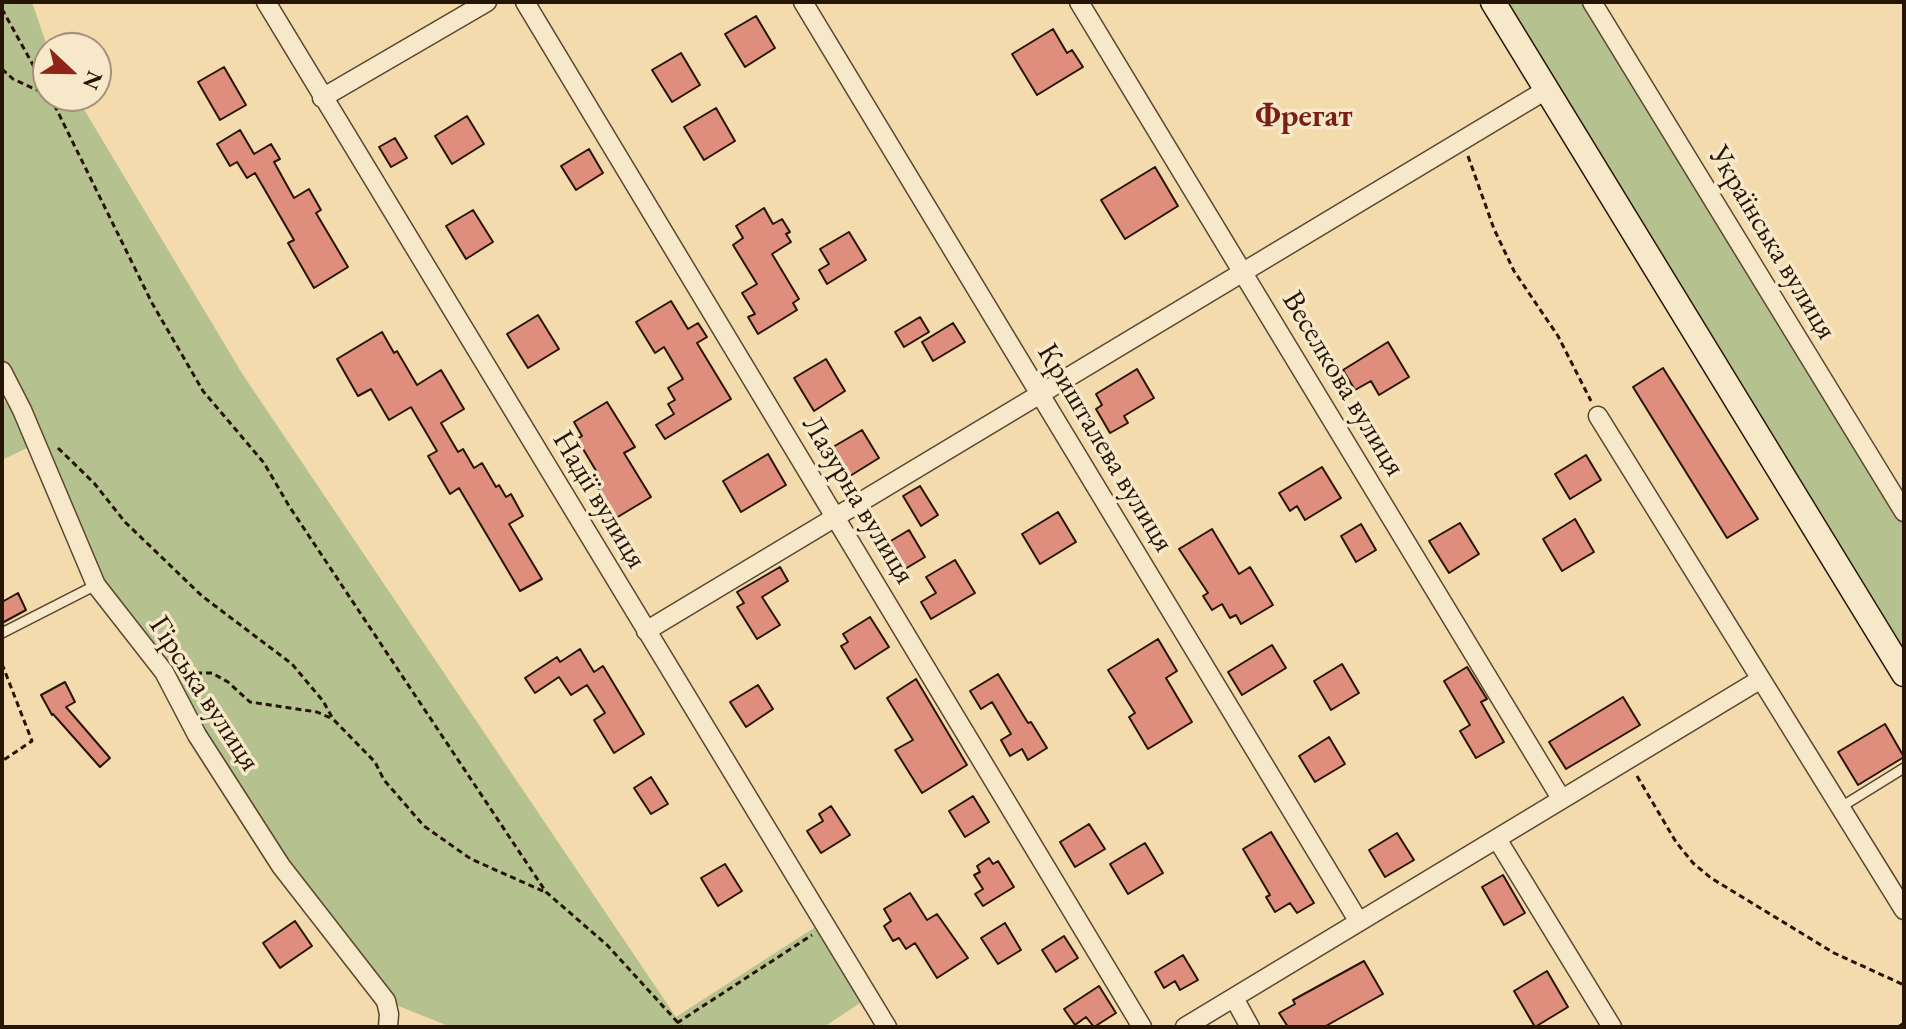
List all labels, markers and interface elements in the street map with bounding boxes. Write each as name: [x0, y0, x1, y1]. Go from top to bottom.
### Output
north arrow: [32, 32, 112, 112]
text: N: [76, 67, 110, 94]
district label: Фрегат: [1255, 98, 1353, 136]
street label: Українська вулиця: [1700, 140, 1844, 346]
street label: Веселкова вулиця: [1274, 285, 1412, 483]
street label: Кришталева вулиця: [1029, 337, 1181, 559]
street label: Лазурна вулиця: [794, 409, 922, 591]
street label: Надії вулиця: [544, 425, 654, 575]
street label: Гірська вулиця: [141, 610, 267, 778]

